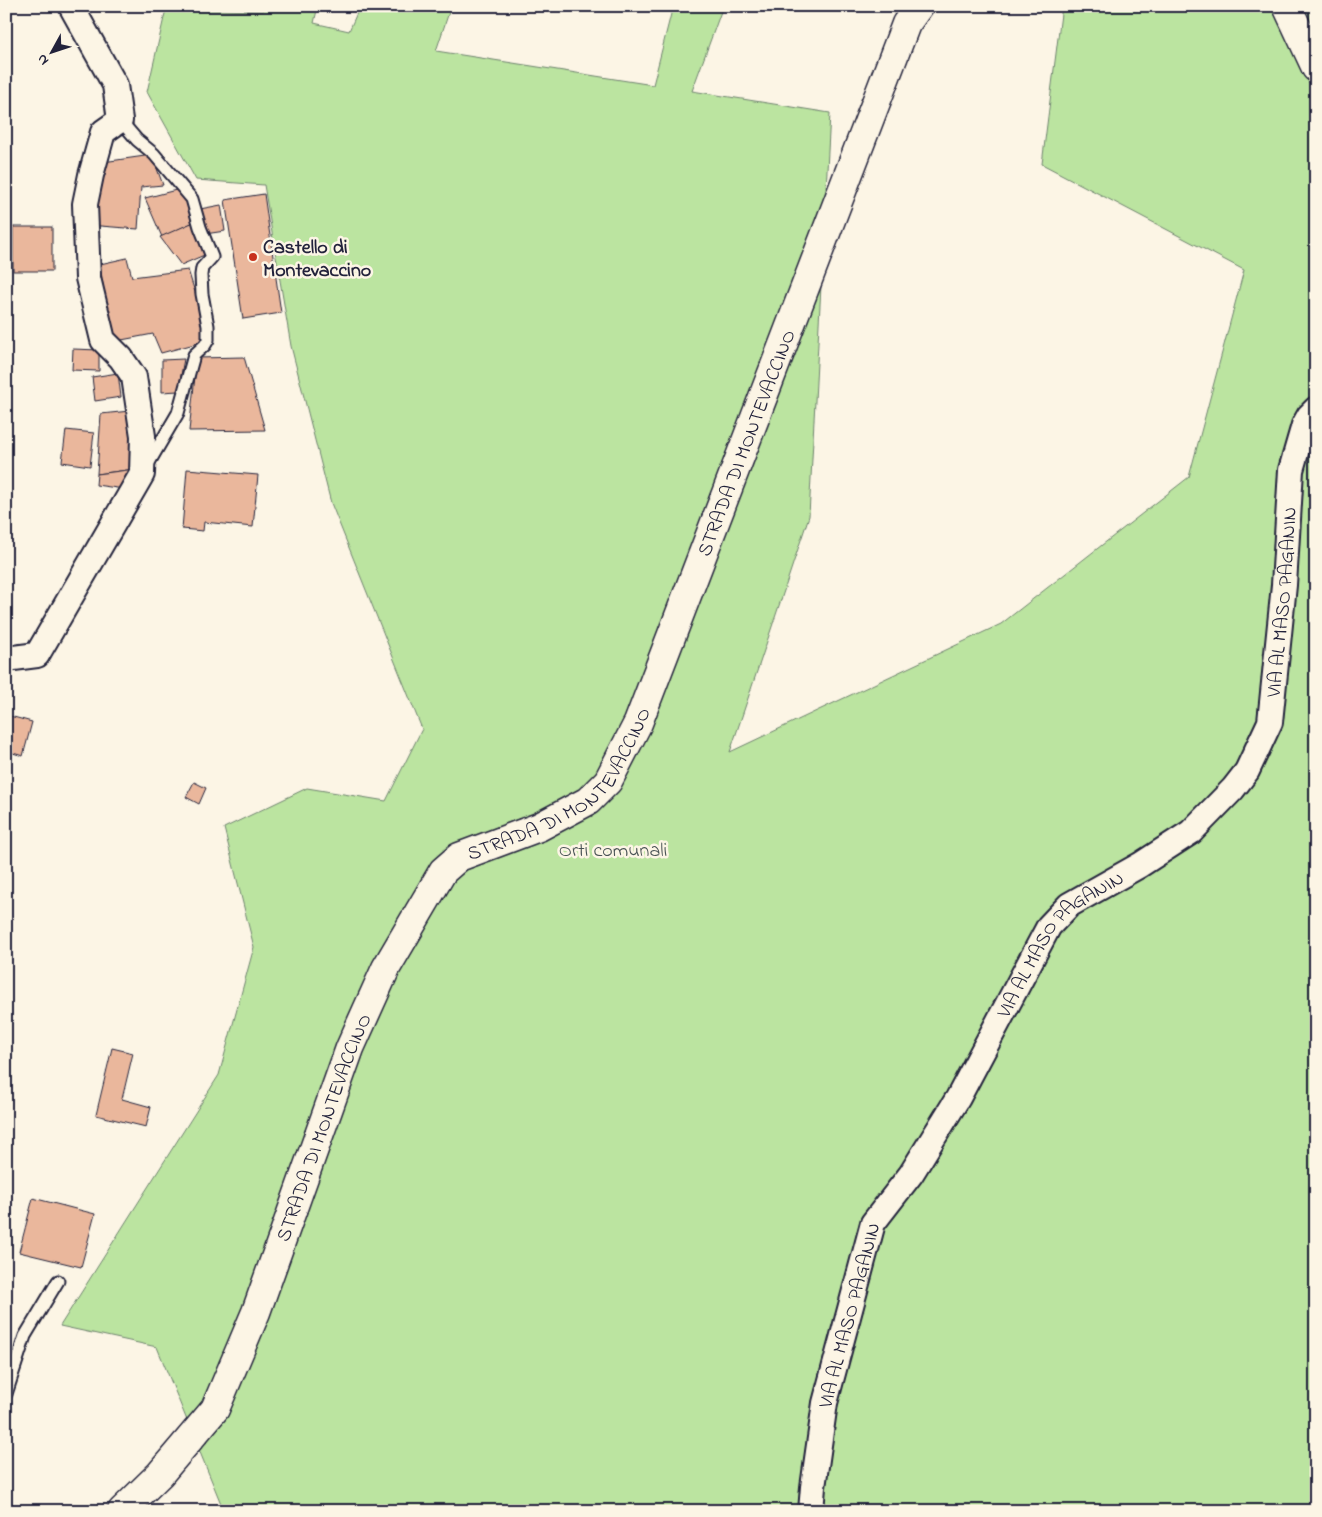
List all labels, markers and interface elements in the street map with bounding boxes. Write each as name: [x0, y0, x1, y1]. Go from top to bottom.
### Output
north arrow: [28, 28, 78, 78]
text: N: [32, 49, 54, 70]
place label: Castello di Montevaccino: [263, 234, 371, 286]
marker: Castello di Montevaccino: [247, 251, 259, 263]
street label: STRADA DI MONTEVACCINO: [691, 326, 804, 561]
street label: VIA AL MASO PAGANIN: [1261, 506, 1306, 700]
street label: STRADA DI MONTEVACCINO: [464, 704, 660, 870]
park label: Orti comunali: [559, 837, 667, 866]
street label: VIA AL MASO PAGANIN: [990, 865, 1130, 1025]
street label: STRADA DI MONTEVACCINO: [270, 1010, 381, 1246]
street label: VIA AL MASO PAGANIN: [812, 1220, 889, 1413]

